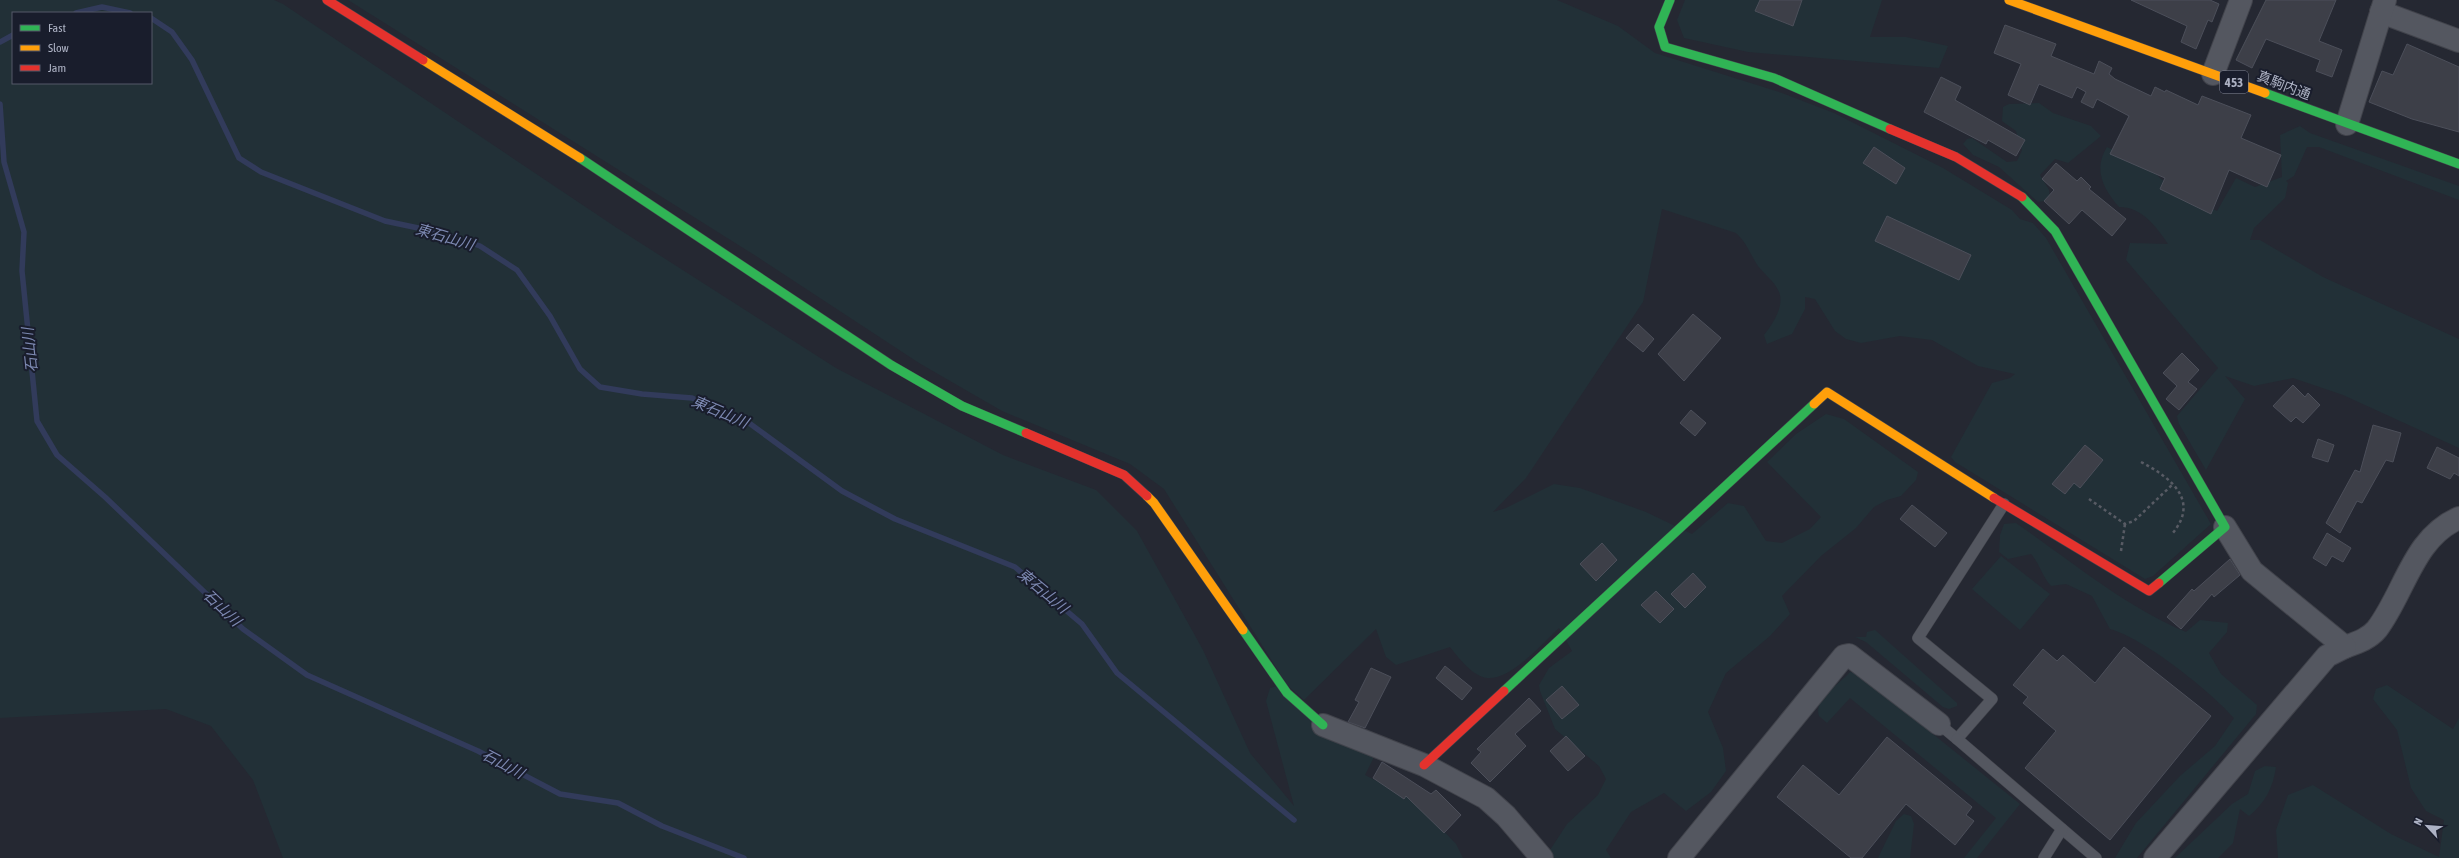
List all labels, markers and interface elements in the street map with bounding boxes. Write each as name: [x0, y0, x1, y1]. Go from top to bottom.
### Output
legend: [12, 12, 152, 84]
text: Fast: [48, 21, 66, 35]
text: Slow: [48, 41, 69, 55]
text: Jam: [48, 61, 66, 75]
street label: 真駒内通: [2255, 67, 2313, 103]
road number: 453: [2220, 71, 2248, 93]
water label: 東石山川: [414, 220, 478, 254]
water label: 石山川: [18, 325, 40, 373]
water label: 東石山川: [689, 392, 753, 432]
water label: 東石山川: [1015, 565, 1073, 618]
water label: 石山川: [200, 586, 246, 631]
water label: 石山川: [479, 745, 529, 783]
north arrow: [2407, 806, 2447, 846]
text: N: [2411, 816, 2425, 827]

